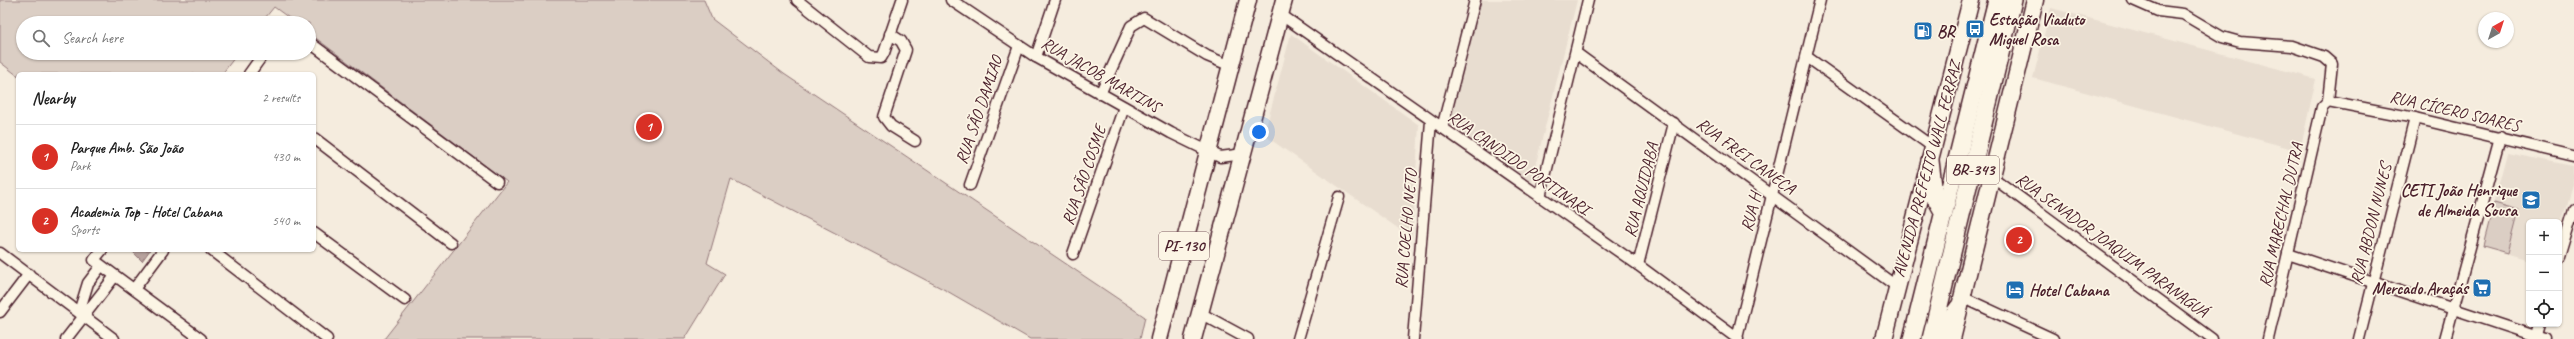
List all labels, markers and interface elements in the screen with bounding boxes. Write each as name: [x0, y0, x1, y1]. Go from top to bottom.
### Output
place label: Estação Viaduto Miguel Rosa: [1989, 9, 2086, 50]
north arrow: [2478, 12, 2514, 48]
search box: [16, 16, 316, 60]
bus stop icon: Estação Viaduto Miguel Rosa: [1964, 18, 1986, 40]
fuel station icon: BR: [1912, 20, 1934, 42]
place label: BR: [1937, 21, 1957, 42]
icon: search: [30, 27, 52, 49]
text: Search here: [62, 29, 123, 48]
street label: RUA JACOB MARTINS: [1038, 32, 1167, 119]
street label: RUA SÃO DAMIAO: [951, 52, 1008, 167]
street label: AVENIDA PREFEITO WALL FERRAZ: [1888, 57, 1966, 279]
street label: RUA CÍCERO SOARES: [2388, 85, 2525, 137]
text: Nearby: [32, 88, 75, 109]
text: 2 results: [262, 90, 300, 106]
street label: RUA CANDIDO PORTINARI: [1444, 106, 1596, 222]
pin: 1: [636, 112, 662, 142]
street label: RUA FREI CANECA: [1693, 113, 1801, 200]
street label: RUA SÃO COSME: [1057, 120, 1112, 228]
your location: [1249, 122, 1269, 142]
text: Parque Amb. São João: [70, 139, 183, 158]
street label: RUA AQUIDABA: [1619, 139, 1663, 239]
street label: RUA MARECHAL DUTRA: [2254, 139, 2308, 289]
text: 1: [42, 149, 48, 165]
text: 430 m: [272, 149, 300, 165]
road number: BR-343: [1947, 156, 1999, 184]
text: Park: [70, 158, 91, 174]
street label: RUA ABDON NUNES: [2346, 158, 2397, 287]
street label: RUA COELHO NETO: [1390, 166, 1422, 289]
street label: RUA SENADOR JOAQUIM PARANAGUÁ: [2012, 167, 2215, 323]
place label: CETI João Henrique de Almeida Sousa: [2401, 180, 2518, 221]
street label: RUA H: [1736, 188, 1767, 234]
school or university icon: CETI João Henrique de Almeida Sousa: [2520, 189, 2542, 211]
text: Academia Top - Hotel Cabana: [70, 203, 222, 222]
text: 2: [42, 213, 48, 229]
text: 540 m: [272, 213, 300, 229]
map controls: [2526, 219, 2562, 327]
button: +: [2526, 219, 2562, 255]
text: Sports: [70, 222, 99, 238]
pin: 2: [2006, 225, 2032, 255]
road number: PI-130: [1159, 232, 1209, 260]
button: −: [2526, 255, 2562, 291]
supermarket icon: Mercado Araçás: [2471, 277, 2493, 299]
place label: Mercado Araçás: [2372, 278, 2470, 299]
hotel icon: Hotel Cabana: [2004, 279, 2026, 301]
place label: Hotel Cabana: [2029, 280, 2111, 301]
button: locate: [2526, 291, 2562, 327]

